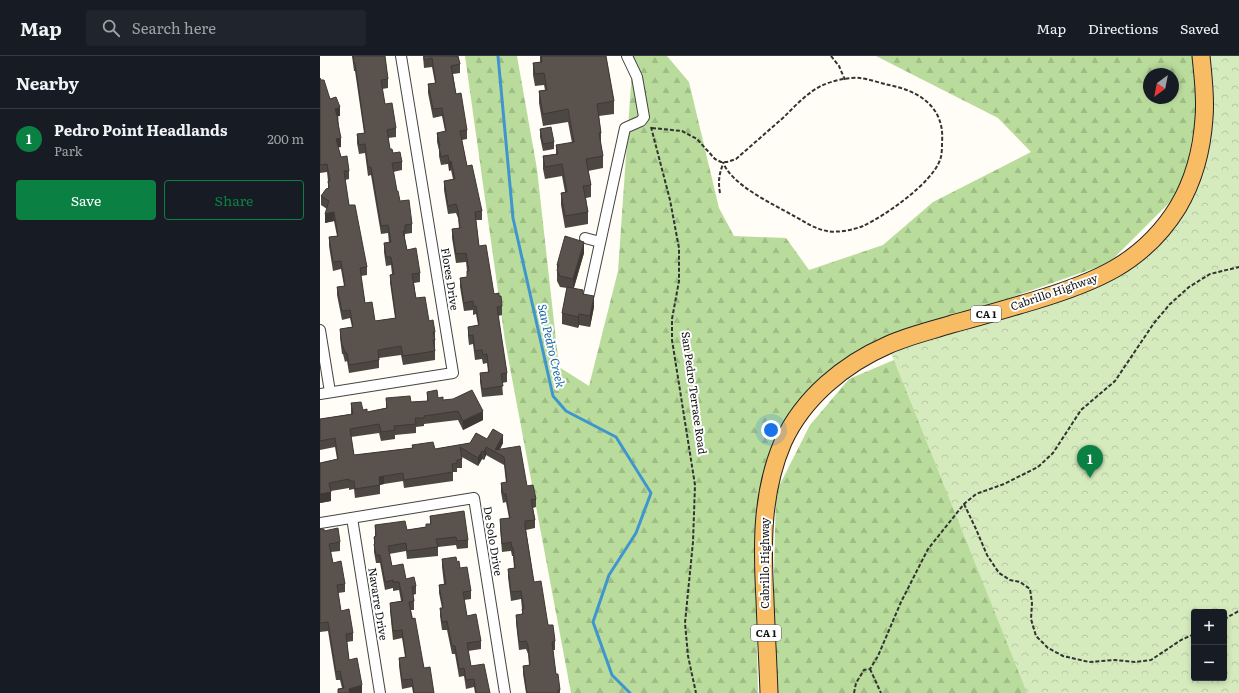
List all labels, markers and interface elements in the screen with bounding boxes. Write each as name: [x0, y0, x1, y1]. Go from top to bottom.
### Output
search box: [86, 10, 366, 46]
text: Map: [20, 14, 62, 42]
text: Search here: [132, 16, 216, 39]
icon: search: [100, 17, 122, 39]
text: Map: [1036, 18, 1066, 38]
text: Directions: [1088, 18, 1158, 38]
text: Saved: [1180, 18, 1219, 38]
north arrow: [1143, 68, 1179, 104]
text: Nearby: [16, 70, 79, 95]
text: Pedro Point Headlands: [54, 118, 227, 141]
text: 1: [26, 129, 32, 148]
text: 200 m: [267, 129, 304, 148]
text: Park: [54, 141, 83, 160]
button: Save: [16, 180, 156, 220]
button: Share: [164, 180, 304, 220]
street label: Flores Drive: [438, 246, 464, 312]
street label: Cabrillo Highway: [1008, 268, 1100, 313]
water label: San Pedro Creek: [534, 302, 570, 390]
road number: CA 1: [971, 306, 1001, 322]
street label: San Pedro Terrace Road: [678, 330, 712, 456]
your location: [761, 420, 781, 440]
pin: 1: [1077, 445, 1103, 478]
street label: De Solo Drive: [481, 505, 507, 577]
street label: Cabrillo Highway: [756, 517, 772, 609]
street label: Navarre Drive: [365, 566, 393, 642]
map controls: [1191, 609, 1227, 681]
button: +: [1191, 609, 1227, 645]
road number: CA 1: [751, 625, 781, 641]
button: −: [1191, 645, 1227, 681]

